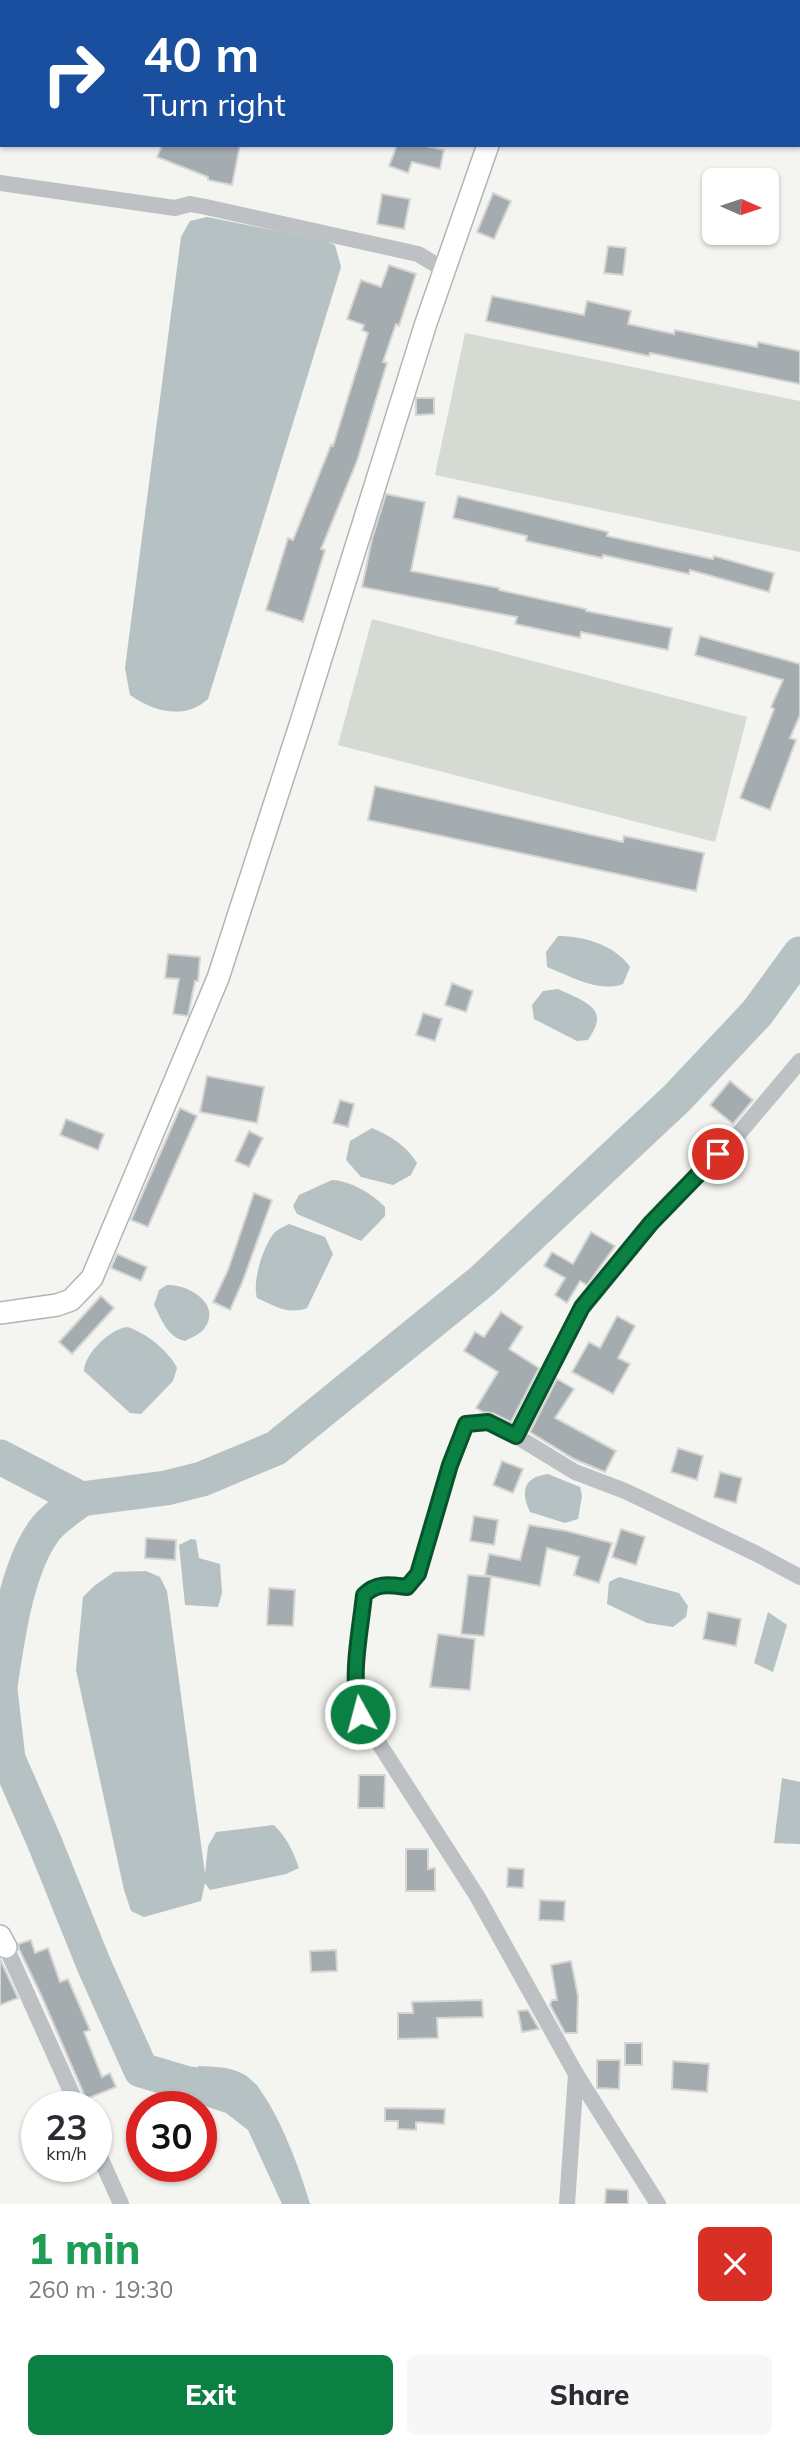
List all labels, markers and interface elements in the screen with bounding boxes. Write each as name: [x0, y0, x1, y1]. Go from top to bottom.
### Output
text: 40 m: [143, 23, 259, 84]
icon: right: [28, 28, 119, 119]
text: Turn right: [143, 84, 286, 124]
north arrow: [702, 168, 779, 245]
map controls: [702, 168, 779, 245]
pin: [688, 1124, 748, 1184]
icon: arrive: [699, 1135, 737, 1173]
position arrow: [323, 1677, 397, 1751]
speed limit sign: 30: [126, 2091, 217, 2182]
text: 23: [45, 2105, 88, 2149]
text: km/h: [46, 2142, 87, 2165]
text: 1 min: [28, 2222, 141, 2275]
button: close: [698, 2227, 772, 2301]
text: 260 m · 19:30: [28, 2275, 173, 2304]
button: Exit: [28, 2355, 393, 2435]
button: Share: [407, 2355, 772, 2435]

